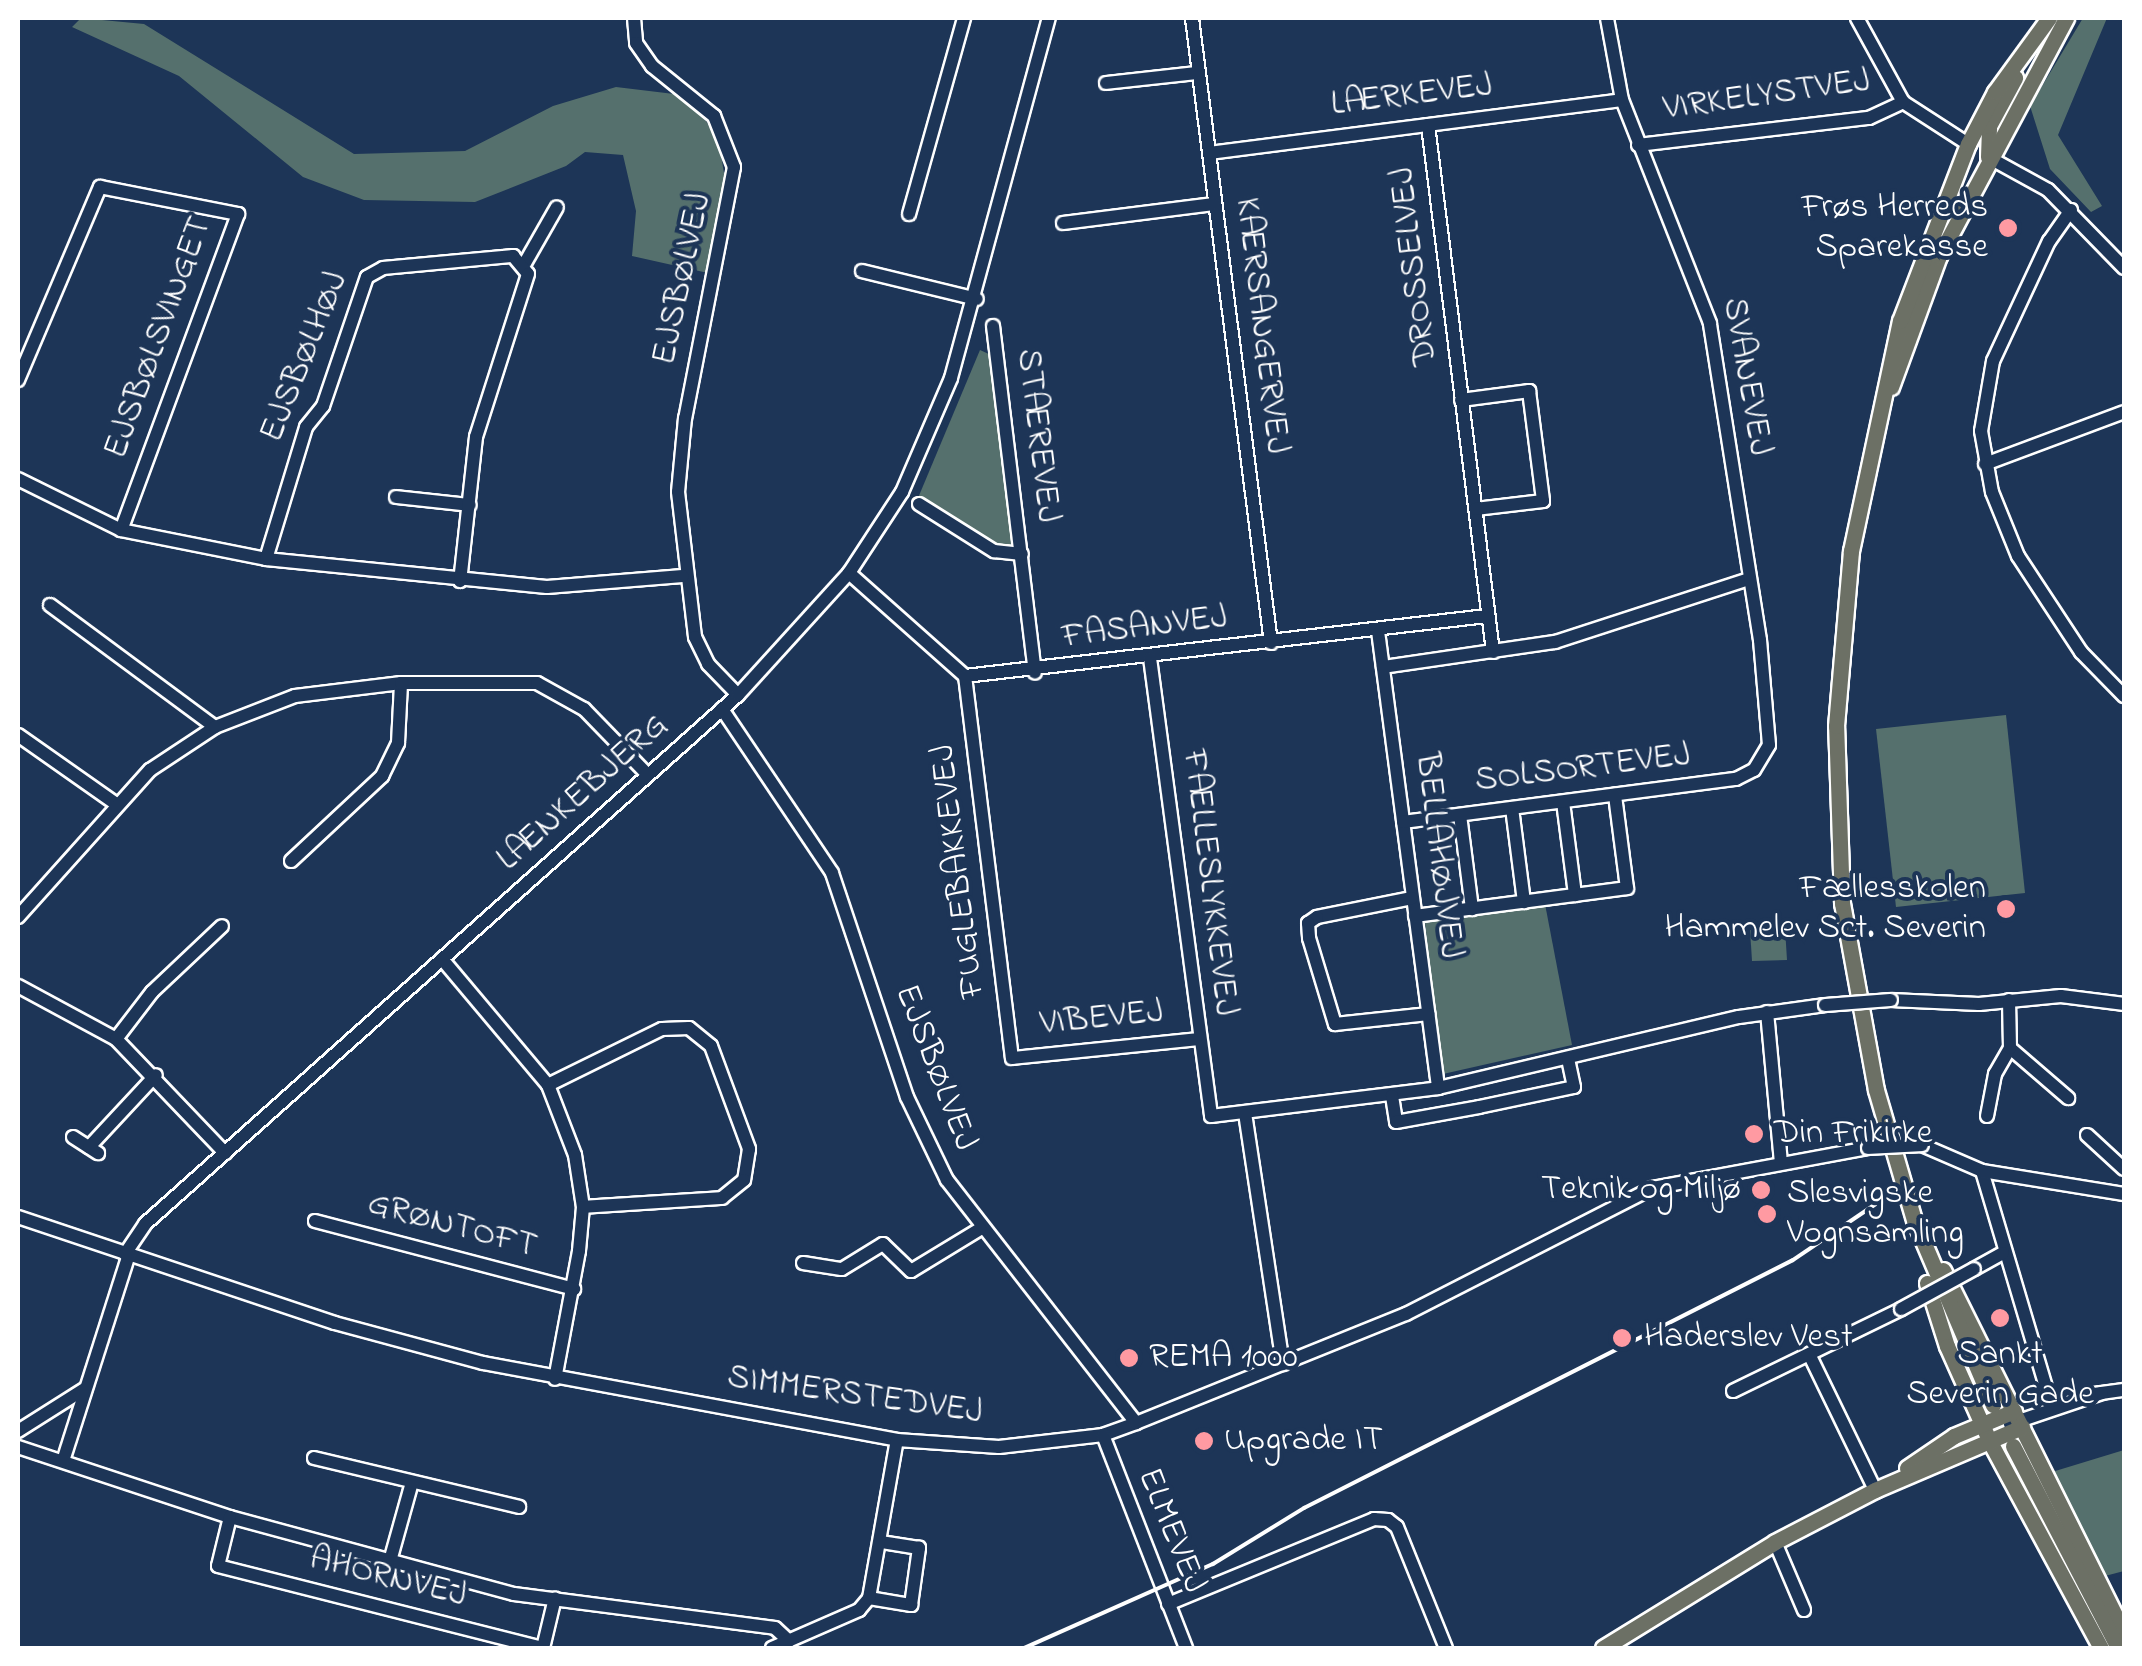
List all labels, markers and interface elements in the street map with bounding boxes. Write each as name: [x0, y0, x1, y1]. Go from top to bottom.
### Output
street label: VIRKELYSTVEJ: [1661, 61, 1873, 131]
street label: LÆRKEVEJ: [1329, 65, 1495, 127]
street label: DROSSELVEJ: [1382, 164, 1448, 368]
place label: Frøs Herreds Sparekasse: [1802, 187, 1988, 269]
street label: EJSBØLVEJ: [644, 189, 722, 369]
street label: KÆRSANGERVEJ: [1224, 195, 1298, 457]
street label: EJSBØLSVINGET: [96, 211, 222, 465]
marker: Frøs Herreds Sparekasse: [1997, 217, 2019, 239]
street label: EJSBØLHØJ: [252, 265, 358, 449]
street label: SVANEVEJ: [1711, 295, 1781, 459]
street label: STÆREVEJ: [1005, 346, 1069, 526]
street label: FASANVEJ: [1060, 597, 1230, 659]
street label: LÆNKEBJERG: [489, 705, 677, 881]
street label: SOLSORTEVEJ: [1473, 735, 1693, 803]
street label: FUGLEBAKKEVEJ: [923, 741, 995, 1001]
street label: FÆLLESLYKKEVEJ: [1172, 747, 1246, 1019]
street label: BELLAHØJVEJ: [1405, 751, 1471, 961]
place label: Fællesskolen Hammelev Sct. Severin: [1664, 868, 1986, 950]
marker: Fællesskolen Hammelev Sct. Severin: [1995, 898, 2017, 920]
street label: EJSBØLVEJ: [884, 979, 986, 1157]
street label: VIBEVEJ: [1038, 992, 1166, 1046]
place label: Din Frikirke: [1774, 1113, 1933, 1155]
marker: Din Frikirke: [1743, 1123, 1765, 1145]
place label: Teknik og Miljø: [1541, 1169, 1741, 1211]
place label: Slesvigske Vognsamling: [1787, 1173, 1964, 1255]
marker: Teknik og Miljø: [1750, 1179, 1772, 1201]
street label: GRØNTOFT: [363, 1183, 541, 1269]
marker: Slesvigske Vognsamling: [1756, 1203, 1778, 1225]
marker: Sankt Severin Gade: [1989, 1307, 2011, 1329]
place label: Haderslev Vest: [1644, 1317, 1853, 1359]
marker: Haderslev Vest: [1609, 1325, 1635, 1351]
place label: Sankt Severin Gade: [1906, 1334, 2094, 1416]
place label: REMA 1000: [1149, 1337, 1298, 1379]
marker: REMA 1000: [1118, 1347, 1140, 1369]
street label: SIMMERSTEDVEJ: [724, 1357, 986, 1435]
place label: Upgrade IT: [1224, 1420, 1383, 1462]
marker: Upgrade IT: [1193, 1430, 1215, 1452]
street label: ELMEVEJ: [1127, 1462, 1215, 1600]
street label: AHORNVEJ: [305, 1538, 471, 1618]

